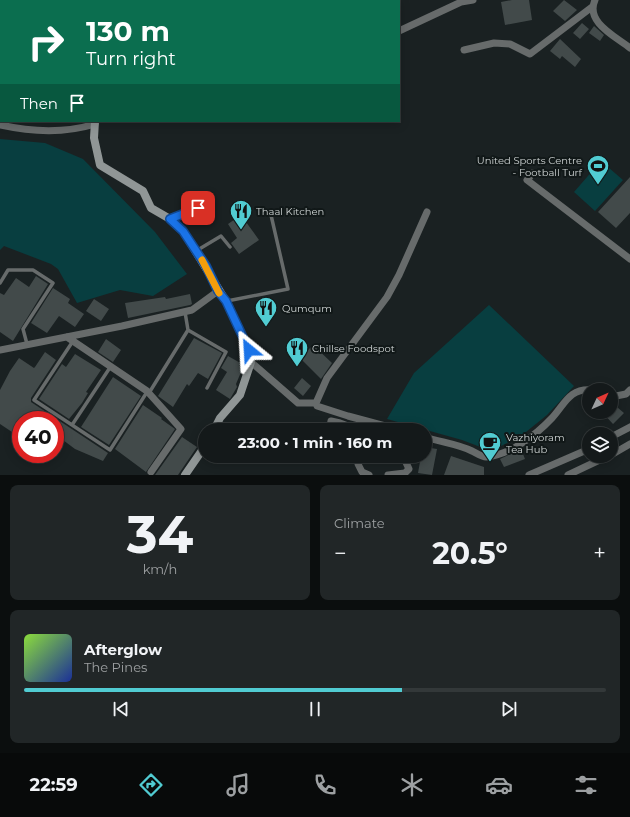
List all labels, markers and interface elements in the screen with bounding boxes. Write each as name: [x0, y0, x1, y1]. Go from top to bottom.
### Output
text: 130 m: [86, 14, 170, 48]
icon: right: [20, 16, 72, 68]
text: Turn right: [86, 48, 176, 70]
icon: arrive: [66, 92, 88, 114]
text: Then: [20, 94, 58, 113]
sports icon: United Sports Centre - Football Turf: [585, 153, 611, 186]
place label: United Sports Centre - Football Turf: [477, 154, 583, 179]
pin: [181, 191, 215, 225]
icon: arrive: [187, 197, 209, 219]
restaurant icon: Thaal Kitchen: [228, 198, 254, 231]
place label: Thaal Kitchen: [256, 205, 324, 218]
restaurant icon: Qumqum: [253, 295, 279, 328]
place label: Qumqum: [282, 302, 332, 315]
position arrow: [228, 329, 270, 371]
restaurant icon: Chillse Foodspot: [284, 335, 310, 368]
place label: Chillse Foodspot: [312, 342, 395, 355]
north arrow: [582, 383, 618, 419]
map controls: [582, 383, 618, 463]
speed limit sign: 40: [12, 411, 64, 463]
button: layers: [582, 427, 618, 463]
cafe icon: Vazhiyoram Tea Hub: [477, 430, 503, 463]
place label: Vazhiyoram Tea Hub: [506, 431, 565, 456]
text: 23:00 · 1 min · 160 m: [238, 433, 392, 452]
text: 34: [127, 503, 193, 566]
text: Climate: [334, 515, 385, 531]
text: 20.5°: [432, 535, 508, 572]
text: −: [334, 540, 347, 567]
text: +: [593, 540, 606, 567]
text: km/h: [143, 561, 177, 577]
text: Afterglow: [84, 640, 162, 659]
text: The Pines: [84, 659, 147, 675]
icon: previous: [110, 698, 132, 720]
icon: pause: [304, 698, 326, 720]
icon: next: [498, 698, 520, 720]
icon: directions: [137, 771, 165, 799]
icon: music: [224, 771, 252, 799]
icon: phone: [311, 771, 339, 799]
icon: climate: [398, 771, 426, 799]
icon: car: [485, 771, 513, 799]
icon: filters: [572, 771, 600, 799]
text: 22:59: [30, 774, 78, 796]

